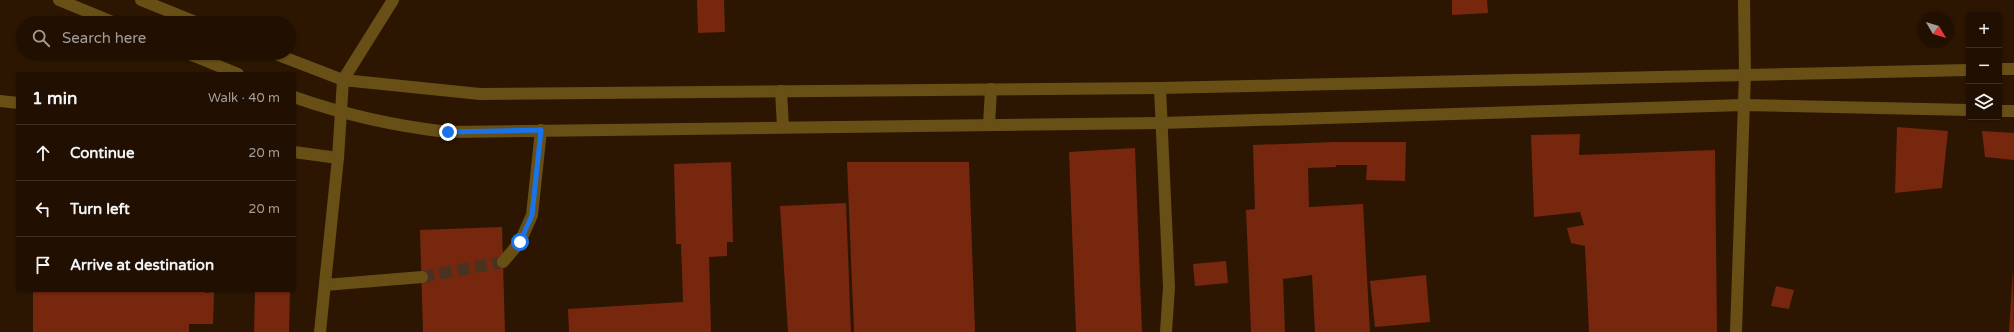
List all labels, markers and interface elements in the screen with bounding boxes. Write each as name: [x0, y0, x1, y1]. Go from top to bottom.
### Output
north arrow: [1918, 12, 1954, 48]
map controls: [1966, 12, 2002, 120]
button: +: [1966, 12, 2002, 48]
search box: [16, 16, 296, 60]
icon: search: [30, 27, 52, 49]
text: Search here: [62, 29, 146, 47]
button: −: [1966, 48, 2002, 84]
button: layers: [1966, 84, 2002, 120]
text: 1 min: [32, 88, 77, 109]
text: Walk · 40 m: [208, 90, 280, 106]
route end: [439, 123, 457, 141]
icon: ahead: [32, 142, 54, 164]
text: Continue: [70, 144, 134, 162]
text: 20 m: [248, 145, 280, 161]
icon: left: [32, 198, 54, 220]
text: Turn left: [70, 200, 130, 218]
text: 20 m: [248, 201, 280, 217]
route start: [511, 233, 529, 251]
icon: arrive: [32, 254, 54, 276]
text: Arrive at destination: [70, 256, 214, 274]

